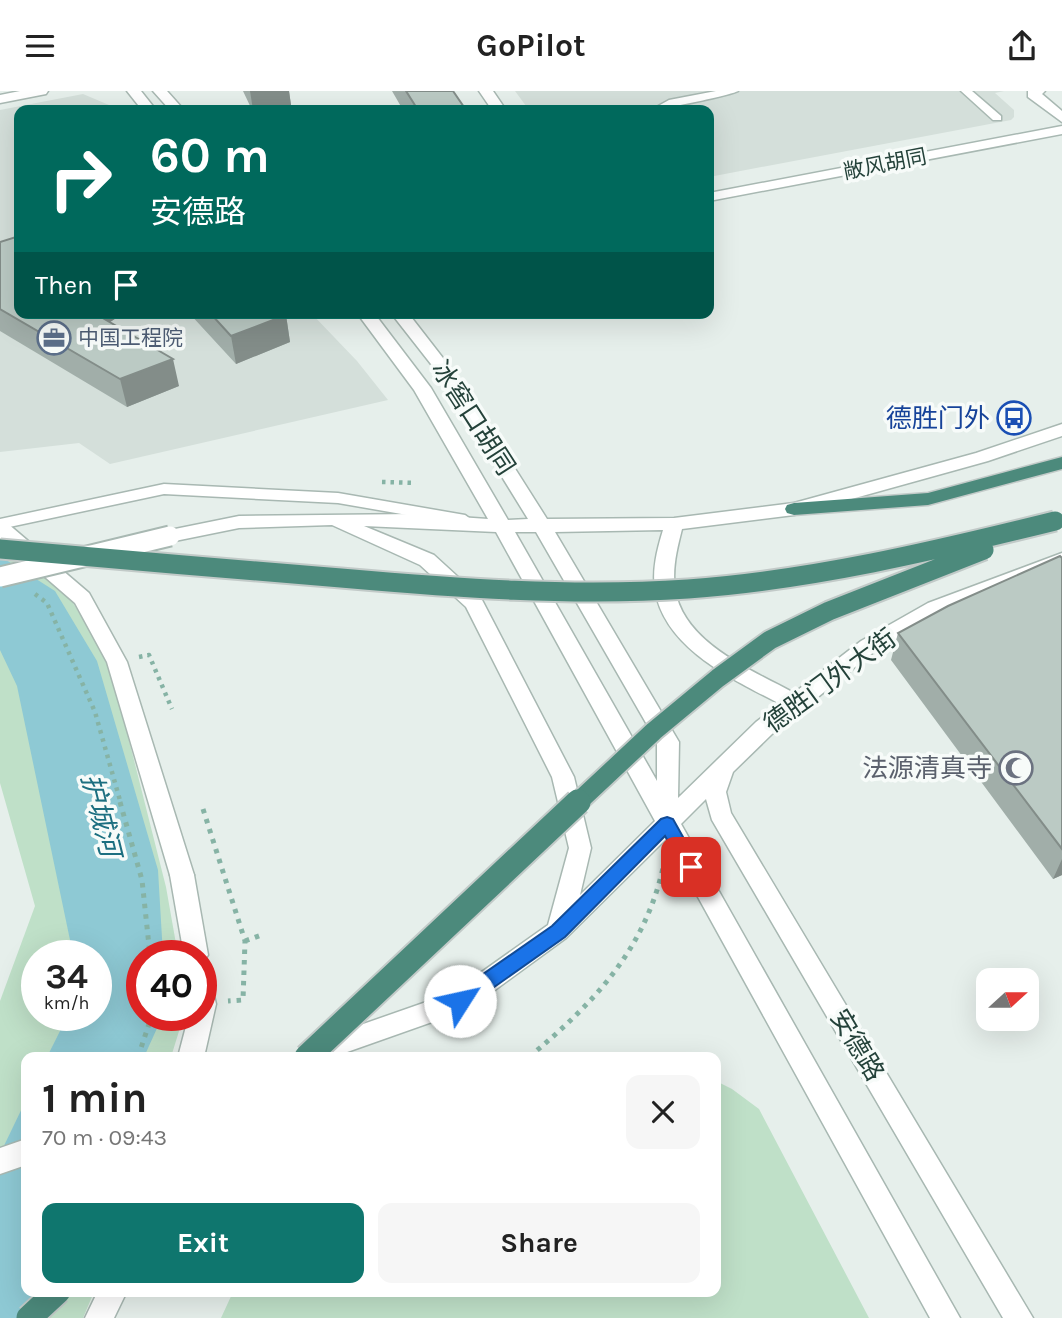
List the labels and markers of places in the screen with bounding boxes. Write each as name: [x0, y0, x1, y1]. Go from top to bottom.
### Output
office icon: 中国工程院: [35, 319, 73, 357]
place label: 中国工程院: [78, 326, 183, 350]
bus stop icon: 德胜门外: [995, 399, 1033, 437]
place label: 德胜门外: [886, 403, 990, 434]
mosque icon: 法源清真寺: [997, 749, 1035, 787]
place label: 法源清真寺: [862, 753, 992, 784]
pin: [661, 837, 721, 897]

